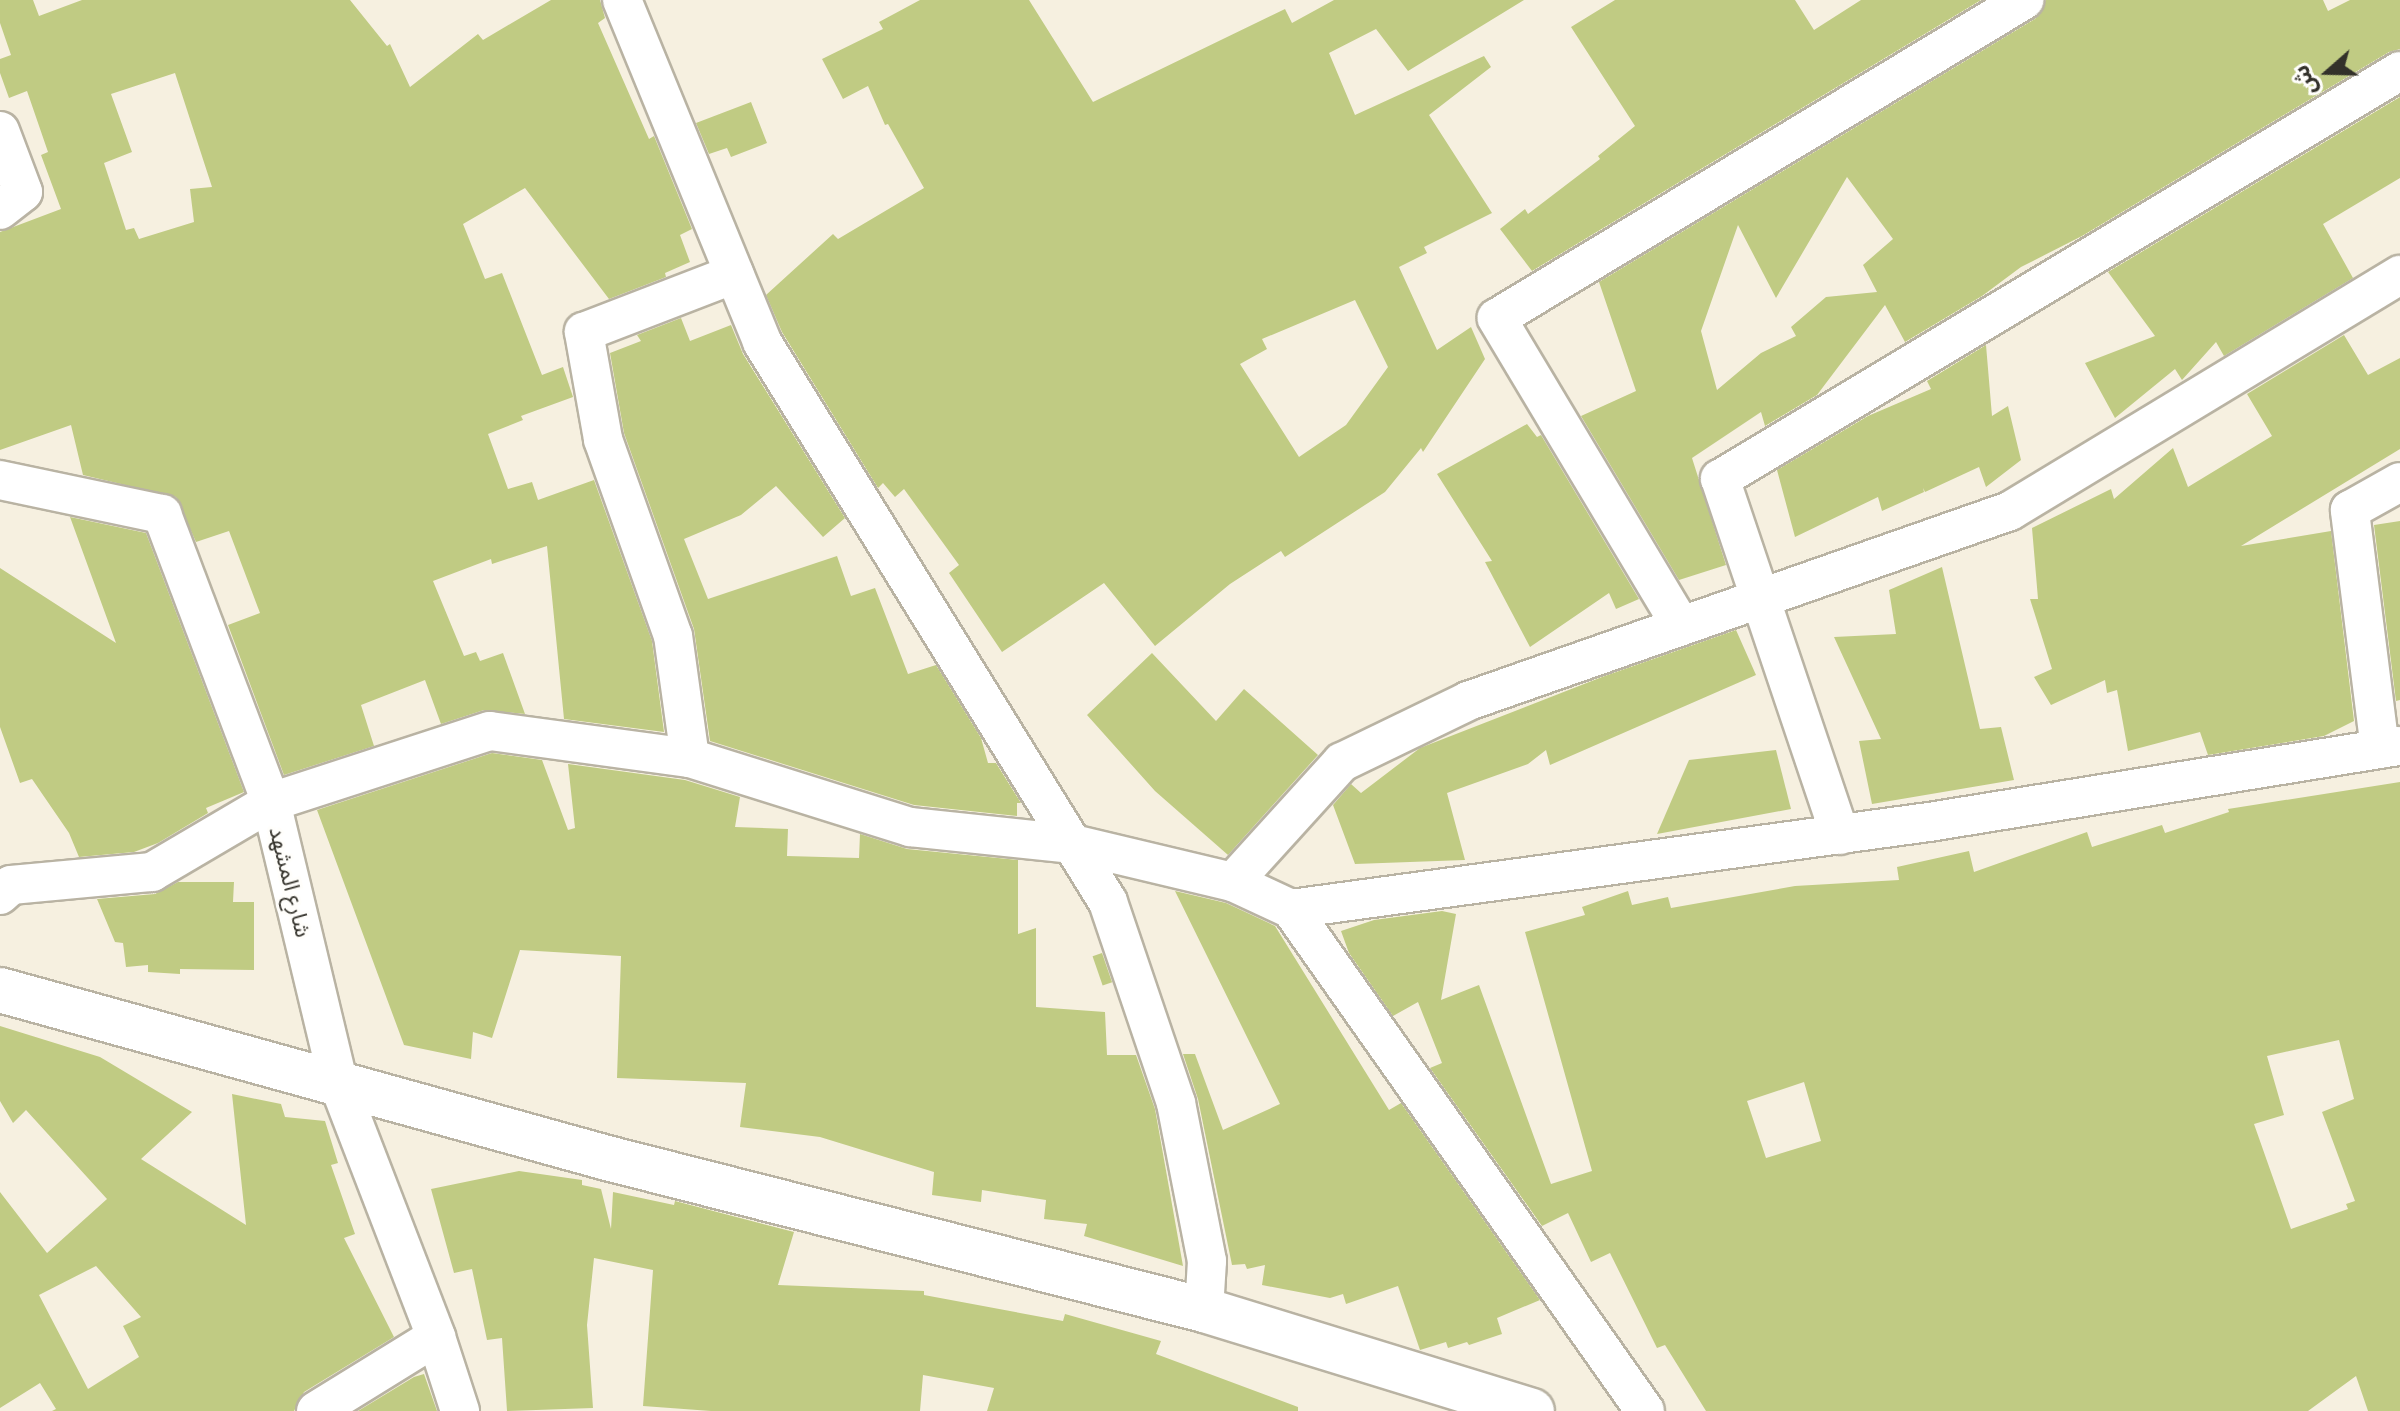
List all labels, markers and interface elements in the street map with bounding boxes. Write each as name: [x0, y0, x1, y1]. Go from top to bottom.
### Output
north arrow: [2288, 32, 2368, 112]
text: ش: [2287, 62, 2323, 99]
street label: شارع المشهد: [264, 824, 316, 940]

